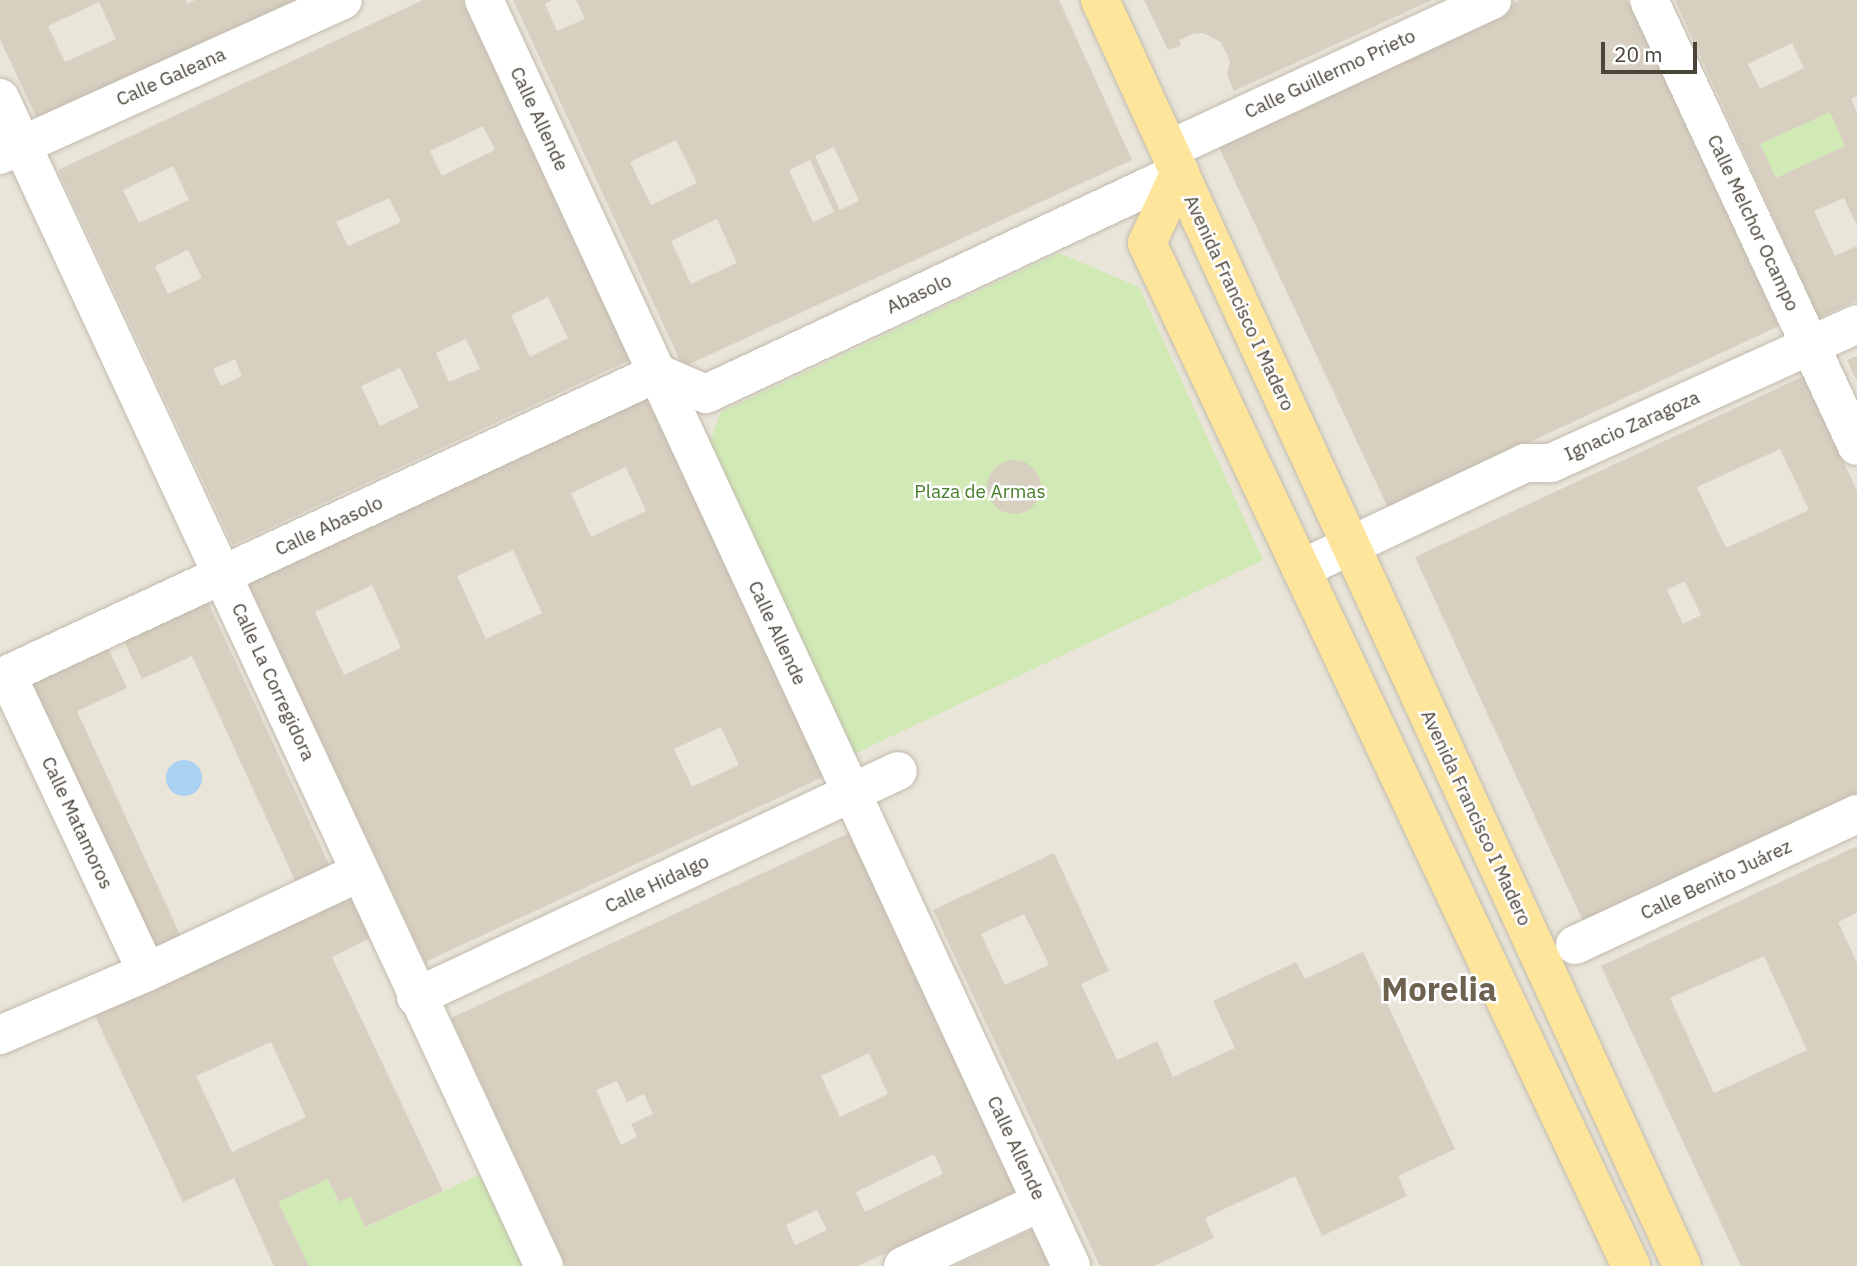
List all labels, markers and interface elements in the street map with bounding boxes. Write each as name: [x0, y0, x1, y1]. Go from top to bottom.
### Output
street label: Calle Guillermo Prieto: [1241, 24, 1419, 124]
scale bar: [1605, 28, 1701, 72]
text: 20 m: [1614, 40, 1663, 68]
street label: Calle Galeana: [113, 43, 229, 111]
street label: Calle Allende: [505, 63, 573, 175]
street label: Calle Melchor Ocampo: [1702, 131, 1804, 315]
street label: Avenida Francisco I Madero: [1179, 191, 1299, 415]
street label: Abasolo: [883, 269, 955, 319]
street label: Ignacio Zaragoza: [1561, 386, 1703, 466]
park label: Plaza de Armas: [914, 481, 1046, 503]
street label: Calle Abasolo: [272, 491, 386, 561]
street label: Calle Allende: [743, 577, 811, 689]
street label: Calle La Corregidora: [226, 599, 320, 765]
street label: Avenida Francisco I Madero: [1416, 706, 1536, 930]
street label: Calle Matamoros: [36, 753, 118, 893]
street label: Calle Benito Juárez: [1637, 835, 1795, 925]
street label: Calle Hidalgo: [601, 850, 713, 918]
district label: Morelia: [1381, 969, 1497, 1009]
street label: Calle Allende: [982, 1092, 1050, 1204]

